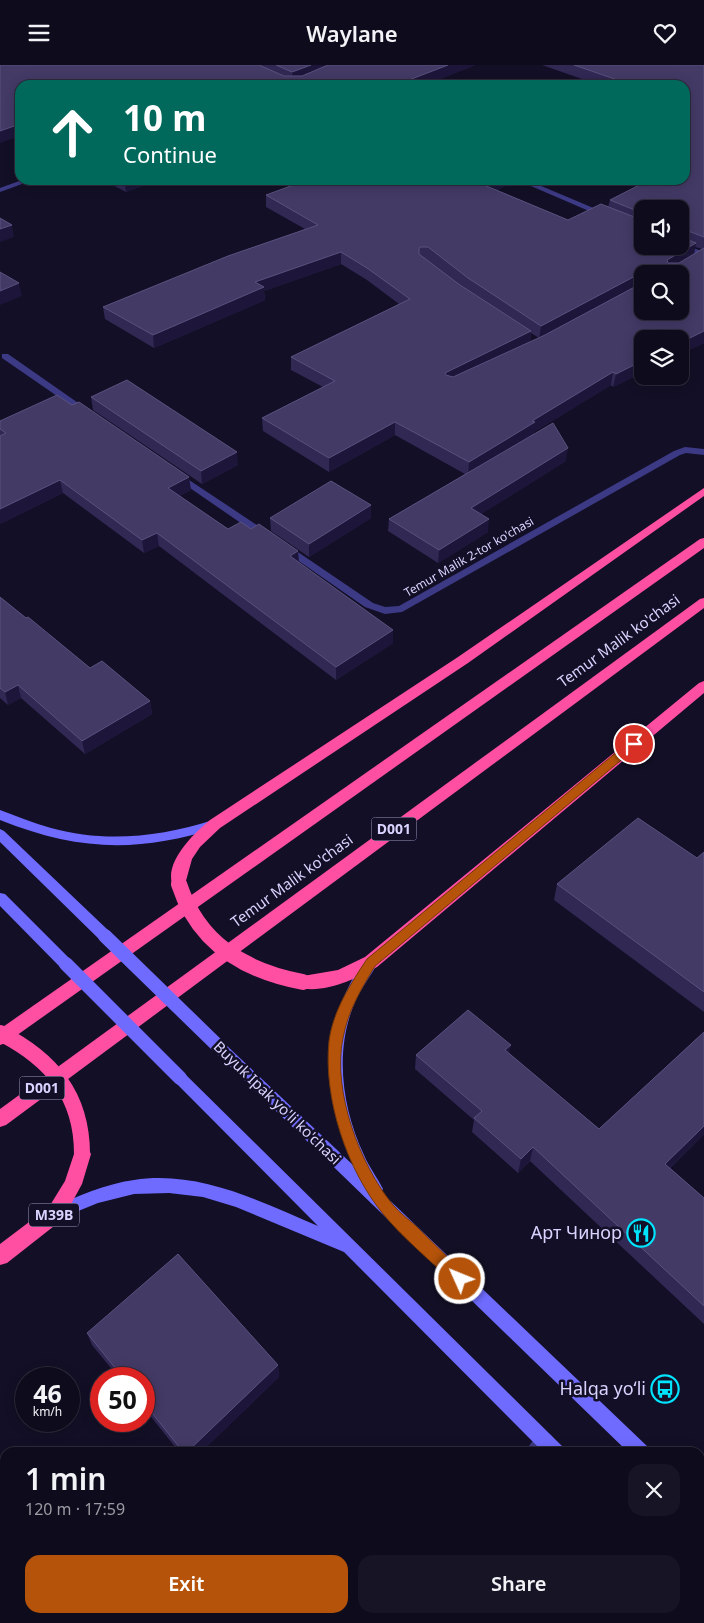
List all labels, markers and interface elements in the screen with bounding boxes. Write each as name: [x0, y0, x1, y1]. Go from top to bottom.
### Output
text: Waylane: [306, 18, 398, 48]
icon: menu: [25, 19, 53, 47]
icon: heart: [651, 19, 679, 47]
text: 10 m: [123, 94, 206, 141]
icon: ahead: [40, 100, 105, 165]
text: Continue: [123, 139, 217, 169]
map controls: [634, 200, 689, 385]
button: sound: [634, 200, 689, 255]
button: search: [634, 265, 689, 320]
button: layers: [634, 330, 689, 385]
street label: Temur Malik 2-tor ko'chasi: [401, 512, 537, 601]
street label: Temur Malik ko'chasi: [553, 589, 683, 691]
pin: [613, 723, 655, 765]
icon: arrive: [620, 730, 648, 758]
road number: D001: [372, 817, 416, 841]
street label: Temur Malik ko'chasi: [226, 829, 356, 931]
street label: Buyuk Ipak yo'li ko'chasi: [210, 1036, 346, 1168]
road number: D001: [20, 1076, 64, 1099]
road number: M39B: [29, 1203, 79, 1227]
restaurant icon: Арт Чинор: [626, 1218, 656, 1248]
place label: Арт Чинор: [531, 1220, 622, 1244]
position arrow: [433, 1252, 485, 1304]
speed limit sign: 50: [90, 1367, 155, 1432]
bus stop icon: Halqa yoʻli: [650, 1374, 680, 1404]
text: 46: [33, 1376, 62, 1410]
place label: Halqa yoʻli: [560, 1376, 646, 1400]
text: km/h: [33, 1403, 62, 1420]
text: 1 min: [25, 1458, 106, 1499]
button: close: [628, 1464, 680, 1516]
text: 120 m · 17:59: [25, 1498, 125, 1520]
button: Exit: [25, 1555, 348, 1613]
button: Share: [358, 1555, 680, 1613]

